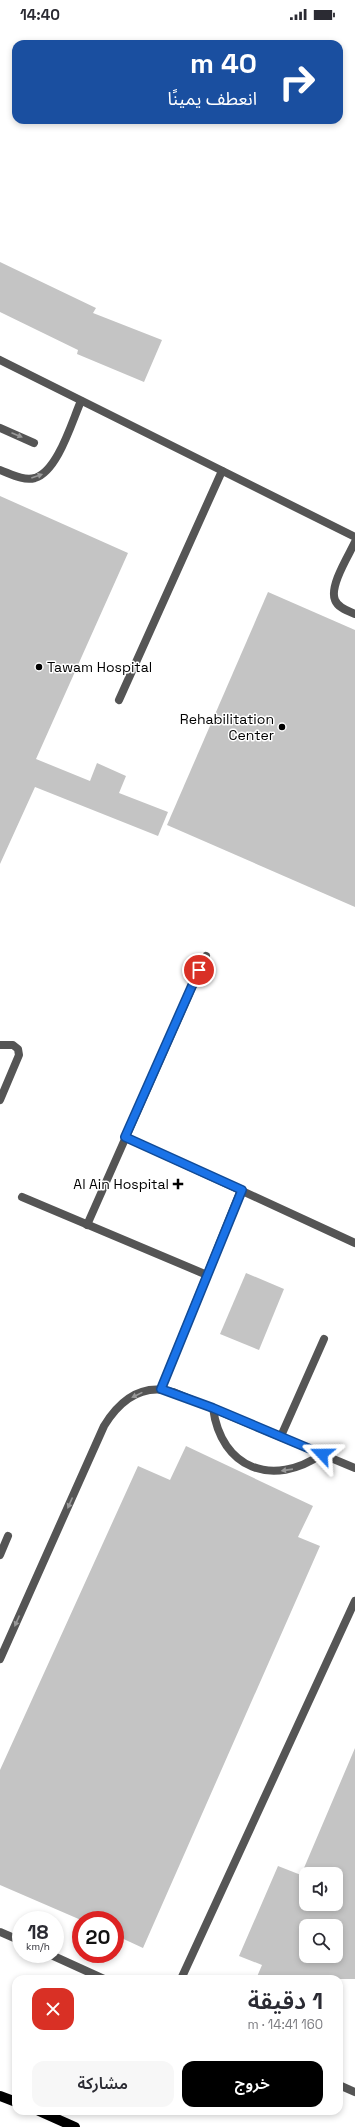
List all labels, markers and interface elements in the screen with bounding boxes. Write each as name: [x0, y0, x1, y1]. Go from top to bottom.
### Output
text: 14:40: [20, 5, 60, 24]
text: 40 m: [190, 45, 257, 81]
icon: right: [271, 56, 323, 108]
text: انعطف يمينًا: [167, 87, 257, 110]
one-way arrow: [11, 433, 23, 439]
one-way arrow: [31, 473, 43, 479]
place label: Tawam Hospital: [47, 658, 152, 676]
marker: Tawam Hospital: [34, 662, 44, 672]
place label: Rehabilitation Center: [180, 710, 274, 744]
marker: Rehabilitation Center: [277, 722, 287, 732]
pin: [182, 953, 216, 987]
icon: arrive: [188, 959, 210, 981]
place label: Al Ain Hospital: [73, 1175, 169, 1193]
marker: Al Ain Hospital: [172, 1178, 184, 1190]
one-way arrow: [131, 1392, 143, 1398]
position arrow: [301, 1433, 343, 1475]
one-way arrow: [281, 1467, 293, 1473]
one-way arrow: [67, 1497, 73, 1508]
one-way arrow: [14, 1616, 20, 1627]
map controls: [299, 1867, 343, 1963]
button: sound: [299, 1867, 343, 1911]
speed limit sign: 20: [72, 1911, 124, 1963]
text: 18: [27, 1919, 49, 1945]
button: search: [299, 1919, 343, 1963]
text: km/h: [26, 1940, 50, 1953]
text: 1 دقيقة: [248, 1985, 323, 2016]
button: close: [32, 1988, 74, 2030]
text: 160 m · 14:41: [248, 2016, 323, 2033]
button: مشاركة: [32, 2061, 174, 2107]
button: خروج: [182, 2061, 323, 2107]

